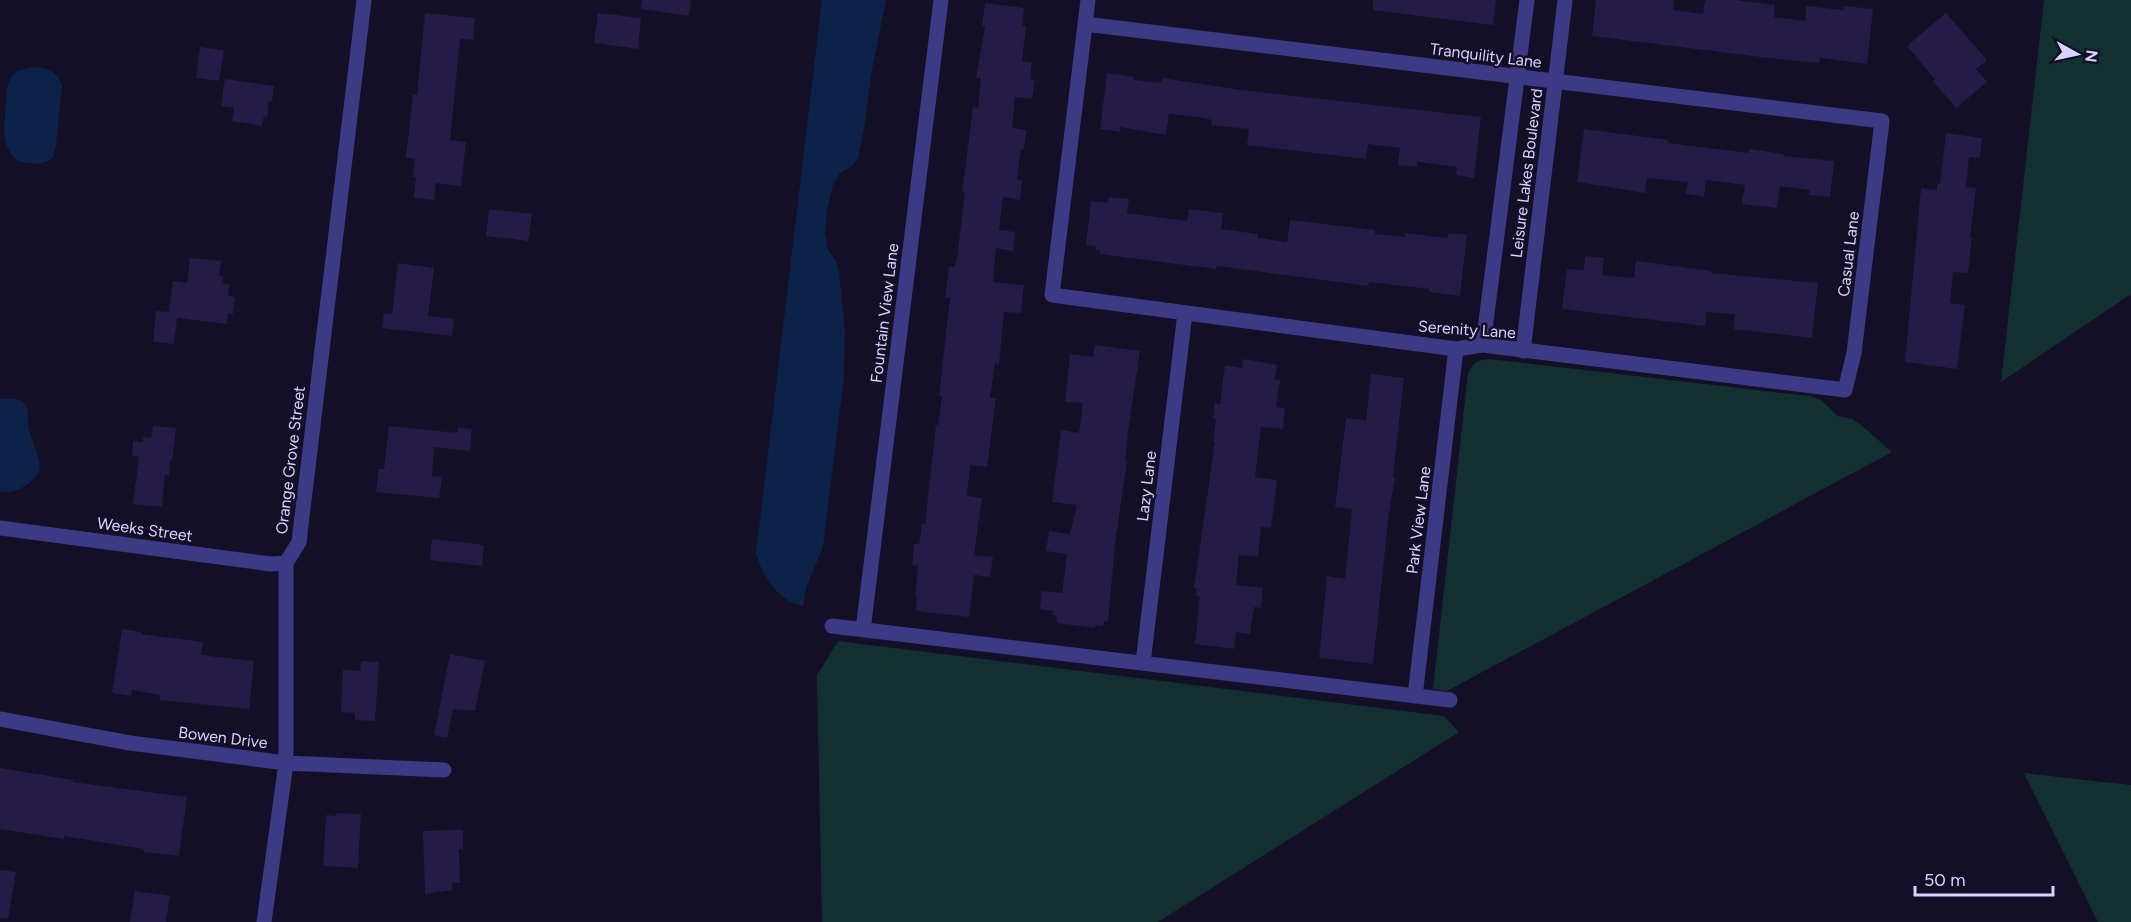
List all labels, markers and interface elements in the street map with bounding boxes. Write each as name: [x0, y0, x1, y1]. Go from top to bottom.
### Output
north arrow: [2047, 24, 2107, 84]
street label: Tranquility Lane: [1429, 39, 1543, 72]
text: N: [2081, 49, 2102, 63]
street label: Leisure Lakes Boulevard: [1507, 87, 1546, 259]
street label: Casual Lane: [1834, 210, 1863, 298]
street label: Fountain View Lane: [867, 242, 903, 384]
street label: Serenity Lane: [1417, 317, 1517, 342]
street label: Orange Grove Street: [272, 385, 309, 535]
street label: Lazy Lane: [1133, 449, 1160, 522]
street label: Park View Lane: [1402, 465, 1435, 575]
street label: Weeks Street: [96, 513, 194, 546]
street label: Bowen Drive: [177, 723, 269, 752]
scale bar: [1915, 859, 2053, 897]
text: 50 m: [1924, 869, 1966, 891]

